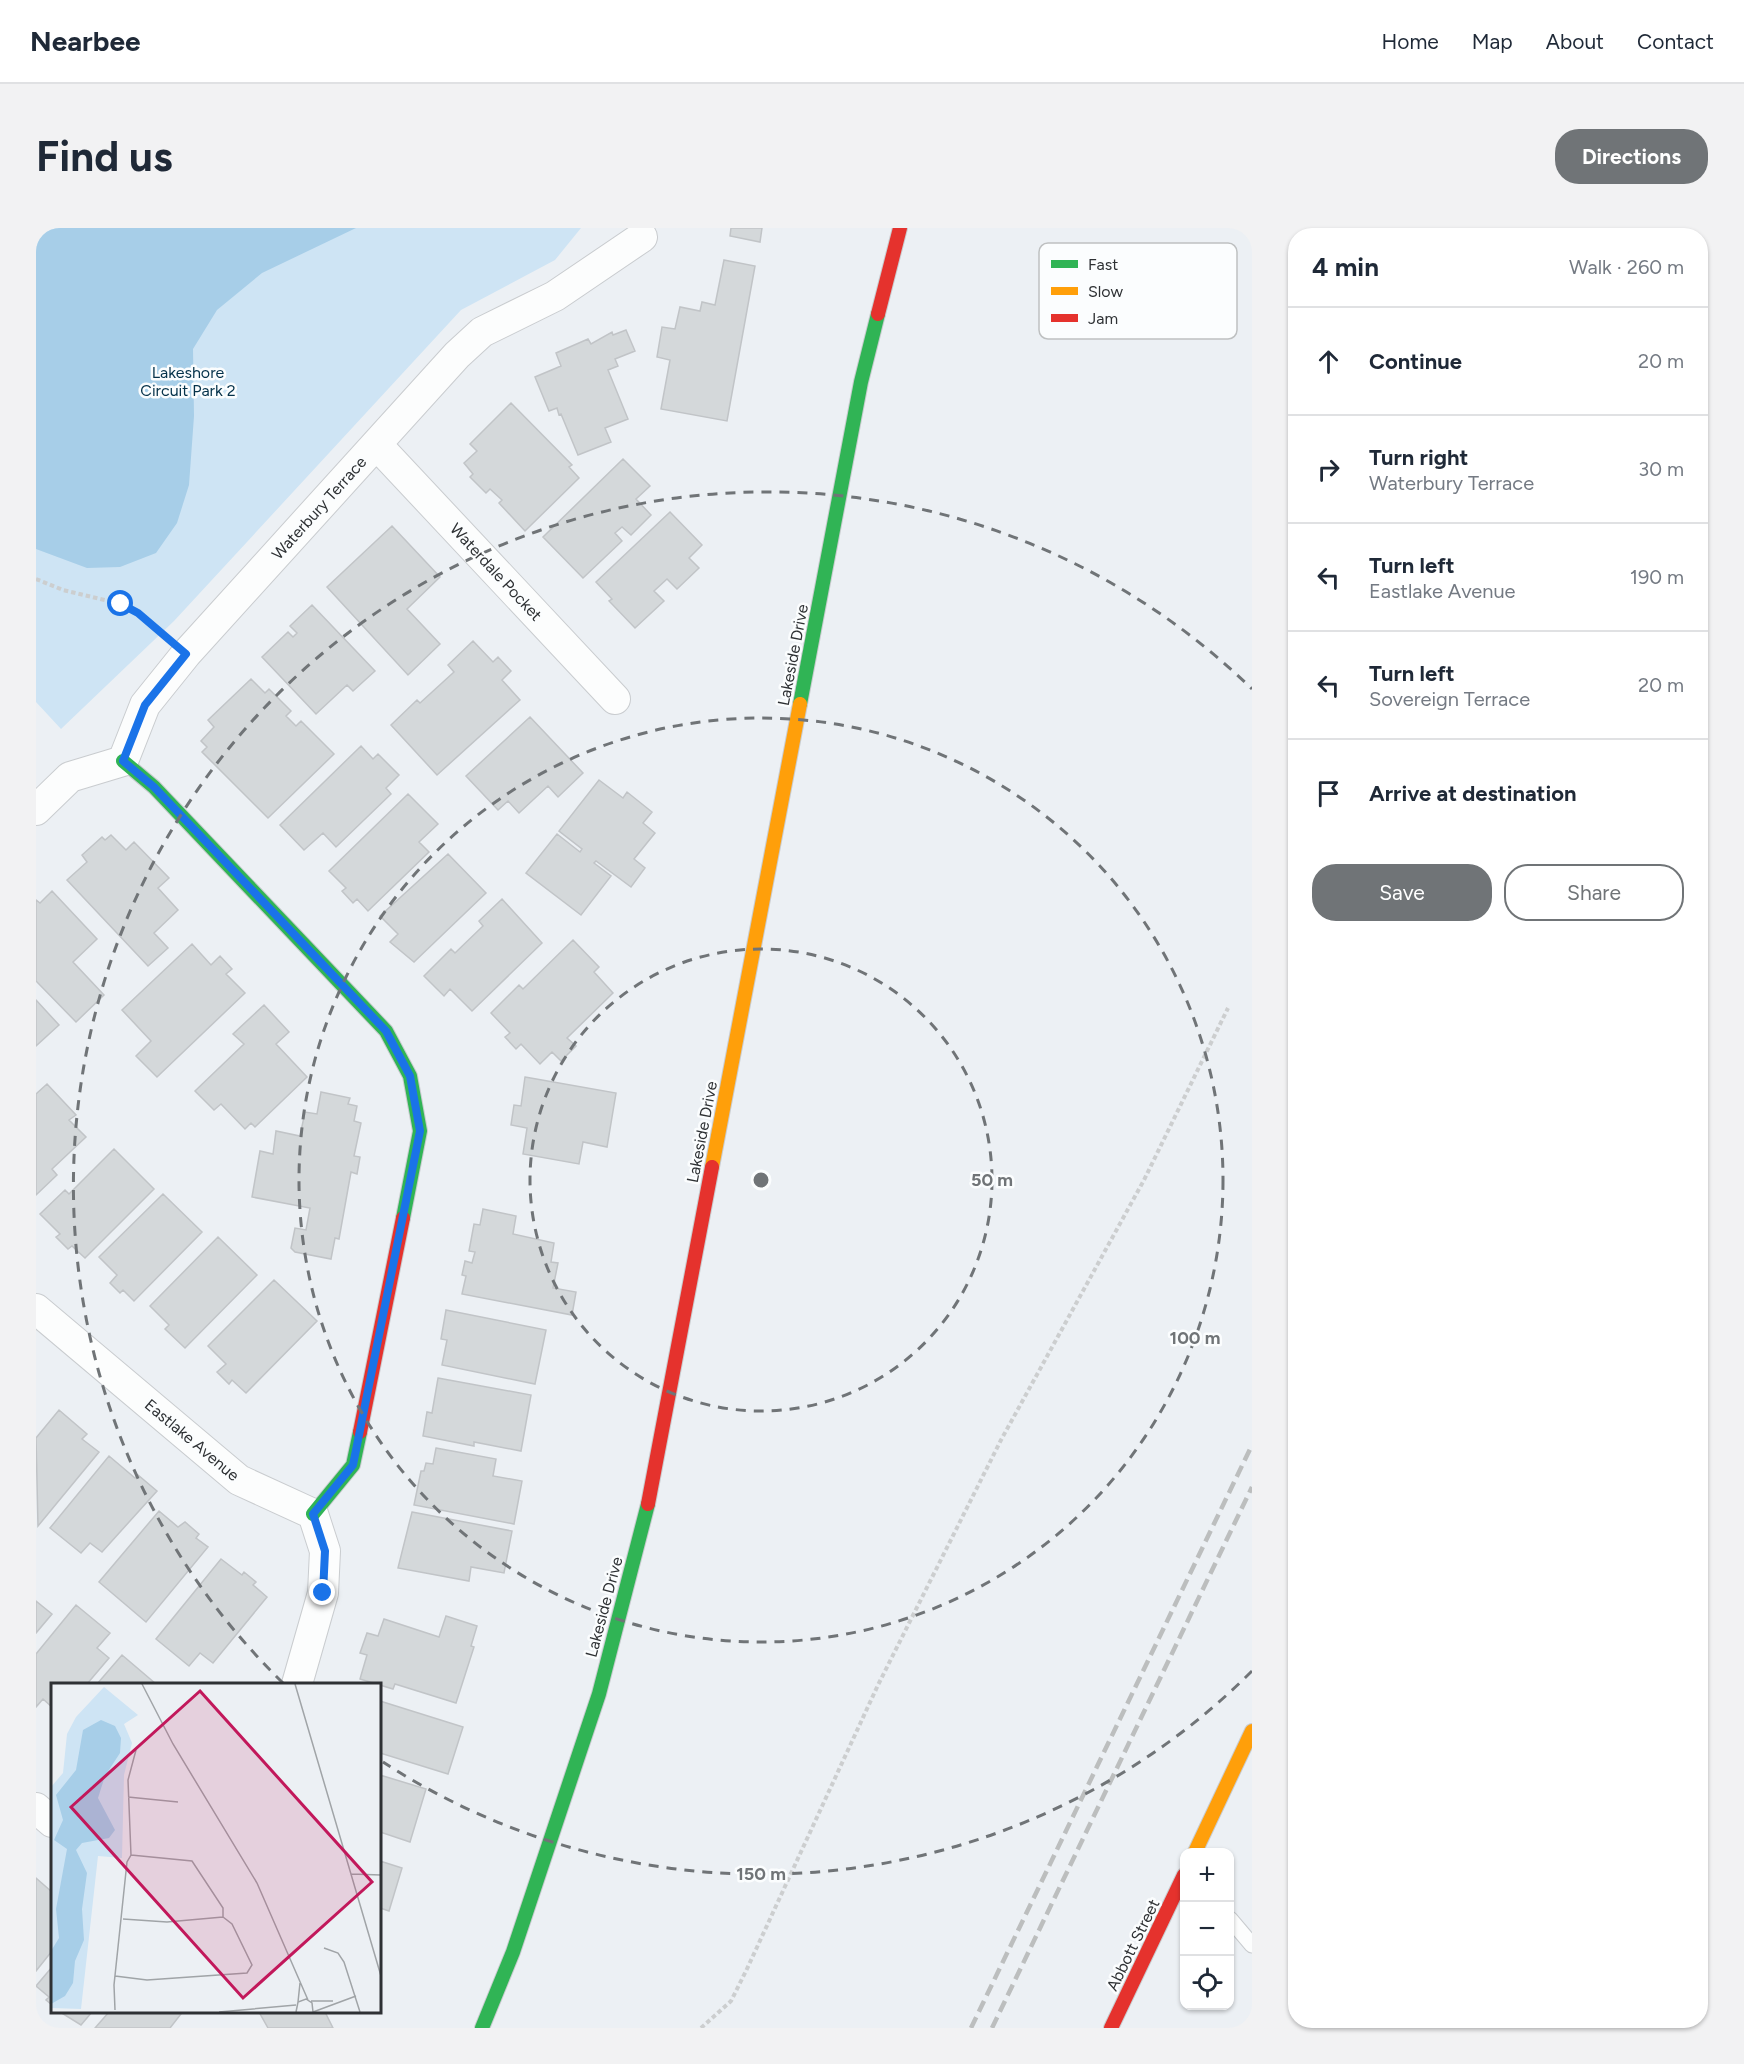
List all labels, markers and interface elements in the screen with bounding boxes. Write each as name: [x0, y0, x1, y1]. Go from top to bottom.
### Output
text: Nearbee: [30, 24, 140, 58]
text: Home: [1382, 29, 1439, 54]
text: Map: [1472, 29, 1513, 54]
text: About: [1546, 29, 1604, 54]
text: Contact: [1637, 29, 1714, 54]
button: Directions: [1555, 129, 1708, 184]
text: Find us: [36, 131, 173, 182]
legend: [1039, 243, 1237, 339]
text: 4 min: [1312, 251, 1379, 283]
text: Fast: [1088, 255, 1118, 274]
text: Walk · 260 m: [1569, 255, 1684, 279]
text: Slow: [1088, 282, 1123, 301]
text: Jam: [1088, 309, 1118, 328]
icon: ahead: [1312, 345, 1345, 378]
text: Continue: [1369, 348, 1462, 375]
text: 20 m: [1638, 349, 1684, 373]
park label: Lakeshore Circuit Park 2: [140, 363, 236, 400]
text: Turn right: [1369, 444, 1468, 471]
street label: Waterbury Terrace: [268, 452, 370, 563]
icon: right: [1312, 453, 1345, 486]
text: 30 m: [1638, 457, 1684, 481]
text: Waterbury Terrace: [1369, 471, 1534, 495]
street label: Waterdale Pocket: [446, 519, 546, 625]
text: Turn left: [1369, 552, 1455, 579]
icon: left: [1312, 561, 1345, 594]
text: 190 m: [1630, 565, 1684, 589]
text: Eastlake Avenue: [1369, 579, 1516, 603]
route start: [107, 590, 133, 616]
street label: Lakeside Drive: [774, 602, 812, 707]
text: Turn left: [1369, 660, 1455, 687]
icon: left: [1312, 669, 1345, 702]
text: 20 m: [1638, 673, 1684, 697]
text: Sovereign Terrace: [1369, 687, 1530, 711]
icon: arrive: [1312, 777, 1345, 810]
text: Arrive at destination: [1369, 780, 1577, 807]
button: Save: [1312, 864, 1492, 921]
button: Share: [1504, 864, 1684, 921]
street label: Lakeside Drive: [683, 1079, 721, 1184]
text: 50 m: [971, 1169, 1013, 1191]
centre of rings: [751, 1170, 771, 1190]
text: 100 m: [1170, 1327, 1220, 1349]
street label: Eastlake Avenue: [141, 1395, 243, 1485]
street label: Lakeside Drive: [581, 1555, 627, 1659]
route end: [309, 1579, 335, 1605]
inset map: [51, 1683, 381, 2013]
map controls: [1180, 1848, 1234, 2010]
button: +: [1180, 1848, 1234, 1902]
text: 150 m: [736, 1863, 786, 1885]
street label: Abbott Street: [1103, 1896, 1163, 1994]
button: −: [1180, 1902, 1234, 1956]
button: locate: [1180, 1956, 1234, 2010]

